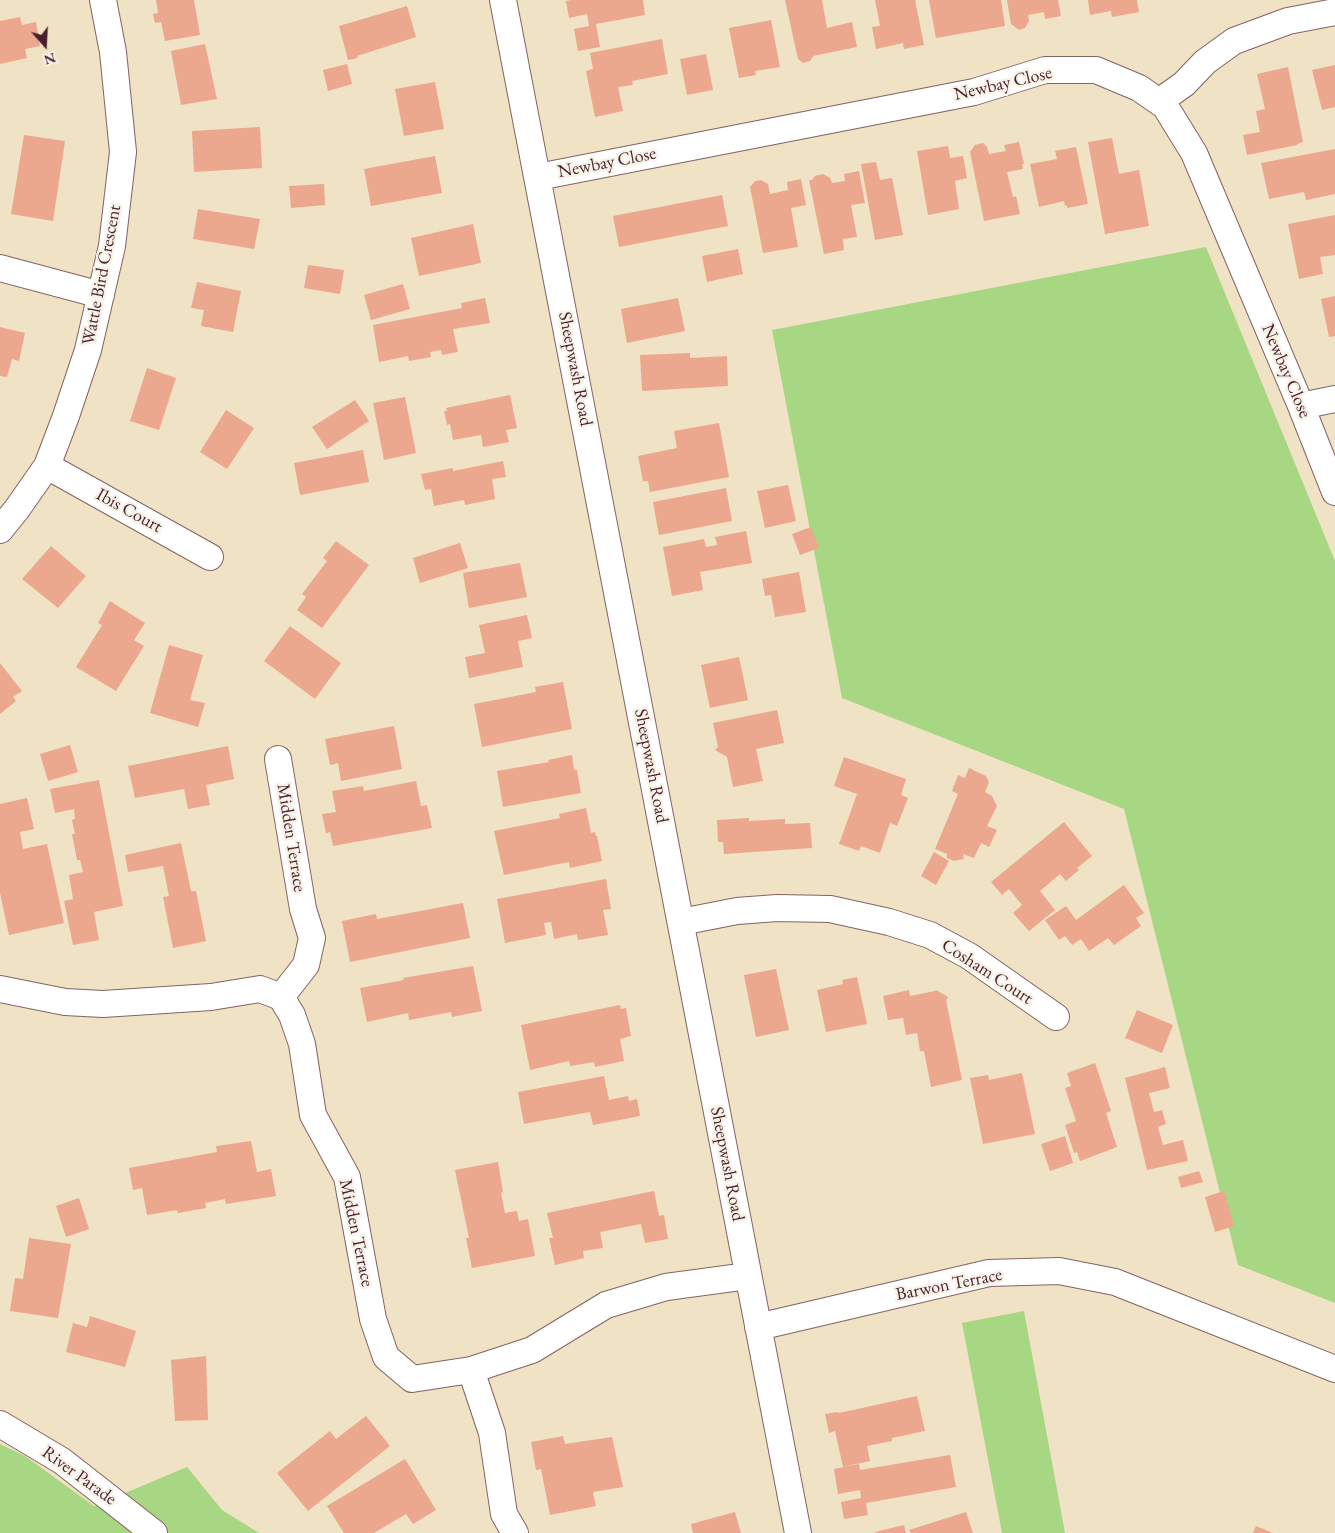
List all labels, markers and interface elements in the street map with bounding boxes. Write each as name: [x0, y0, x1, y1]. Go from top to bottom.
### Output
north arrow: [20, 20, 70, 70]
text: N: [42, 49, 58, 70]
street label: Newbay Close: [952, 62, 1054, 106]
street label: Newbay Close: [556, 143, 658, 183]
street label: Wattle Bird Crescent: [78, 203, 126, 347]
street label: Sheepwash Road: [553, 310, 597, 428]
street label: Newbay Close: [1257, 321, 1315, 421]
street label: Ibis Court: [92, 484, 166, 538]
street label: Sheepwash Road: [629, 707, 673, 825]
street label: Midden Terrace: [272, 782, 310, 894]
street label: Cosham Court: [937, 935, 1037, 1009]
street label: Sheepwash Road: [705, 1105, 749, 1223]
street label: Midden Terrace: [334, 1177, 378, 1289]
street label: Barwon Terrace: [894, 1264, 1004, 1306]
street label: River Parade: [38, 1442, 120, 1510]

